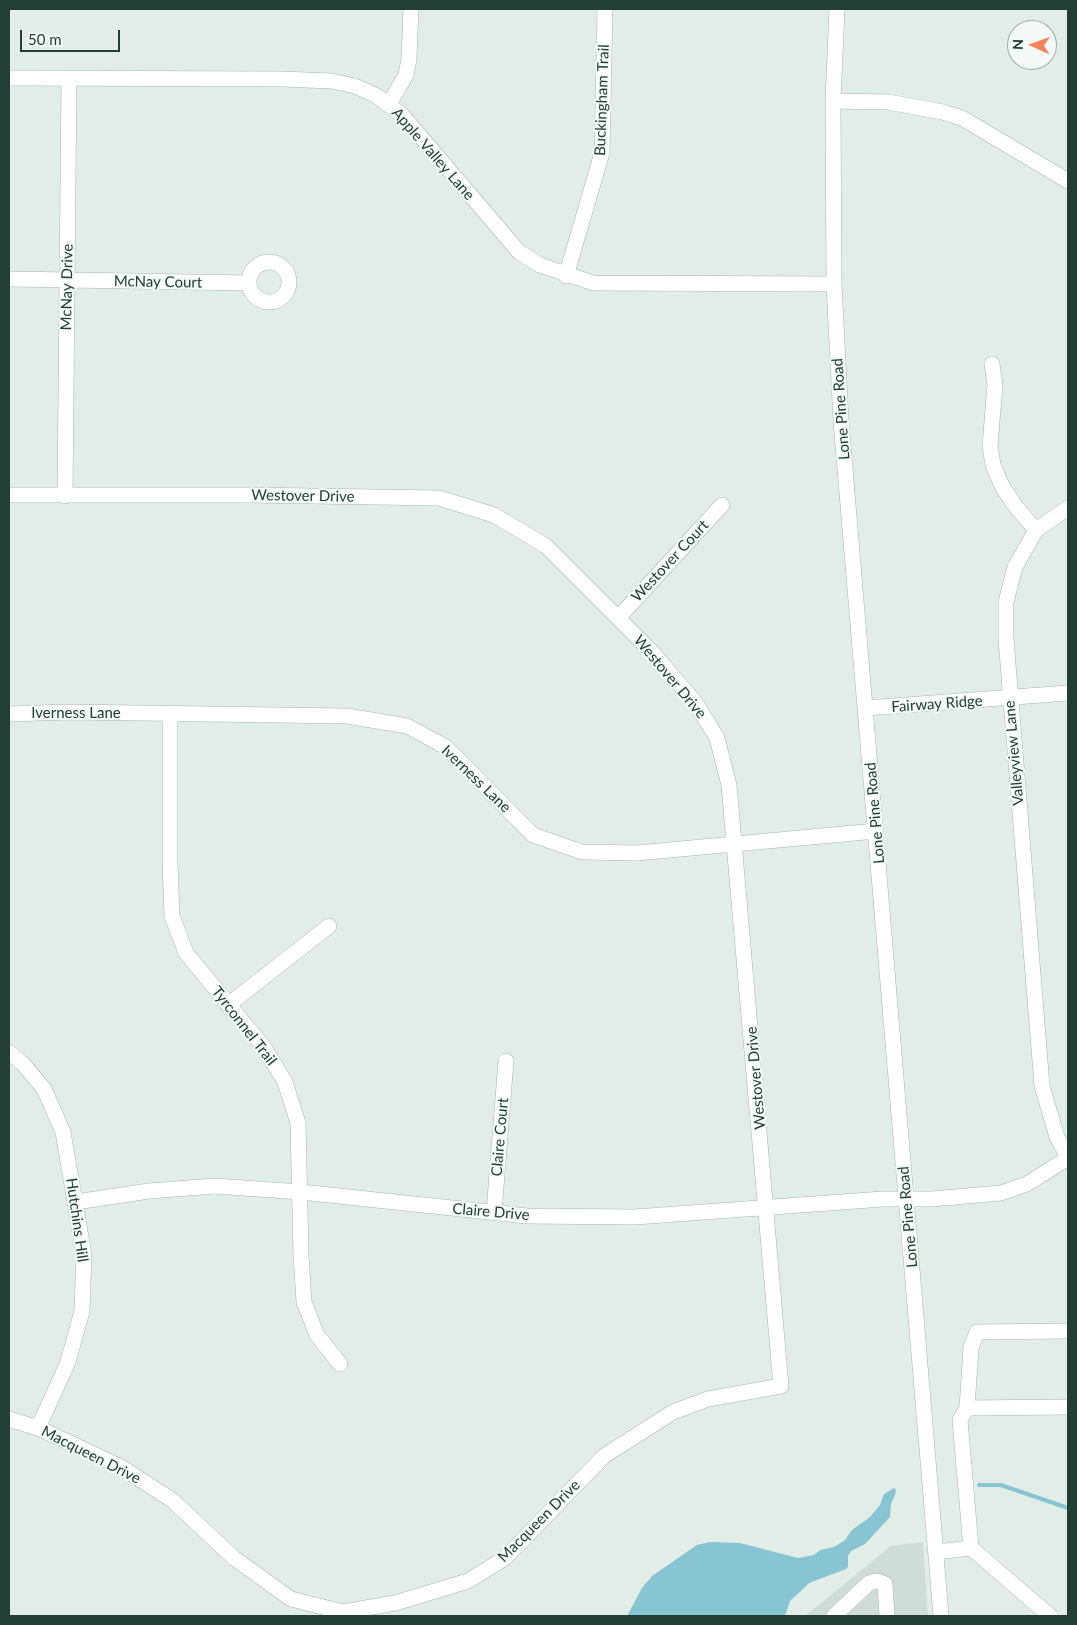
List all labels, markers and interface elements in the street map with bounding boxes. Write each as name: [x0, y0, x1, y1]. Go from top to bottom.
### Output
scale bar: [22, 20, 122, 52]
north arrow: [1007, 20, 1057, 70]
text: 50 m: [28, 30, 62, 48]
text: N: [1009, 39, 1026, 50]
street label: Buckingham Trail: [591, 44, 613, 156]
street label: Apple Valley Lane: [388, 104, 478, 204]
street label: McNay Drive: [57, 244, 77, 330]
street label: McNay Court: [114, 272, 202, 292]
street label: Lone Pine Road: [828, 358, 854, 460]
street label: Westover Drive: [251, 486, 355, 506]
street label: Westover Court: [628, 516, 712, 606]
street label: Westover Drive: [630, 632, 710, 722]
street label: Fairway Ridge: [891, 692, 983, 716]
street label: Valleyview Lane: [1000, 700, 1028, 806]
street label: Iverness Lane: [31, 704, 121, 722]
street label: Iverness Lane: [438, 741, 514, 817]
street label: Lone Pine Road: [862, 762, 888, 864]
street label: Tyrconnel Trail: [208, 983, 280, 1069]
street label: Westover Drive: [743, 1026, 769, 1130]
street label: Claire Court: [488, 1097, 512, 1177]
street label: Lone Pine Road: [895, 1166, 921, 1268]
street label: Hutchins Hill: [62, 1177, 92, 1263]
street label: Claire Drive: [452, 1200, 530, 1224]
street label: Macqueen Drive: [38, 1422, 144, 1488]
street label: Macqueen Drive: [494, 1476, 584, 1566]

